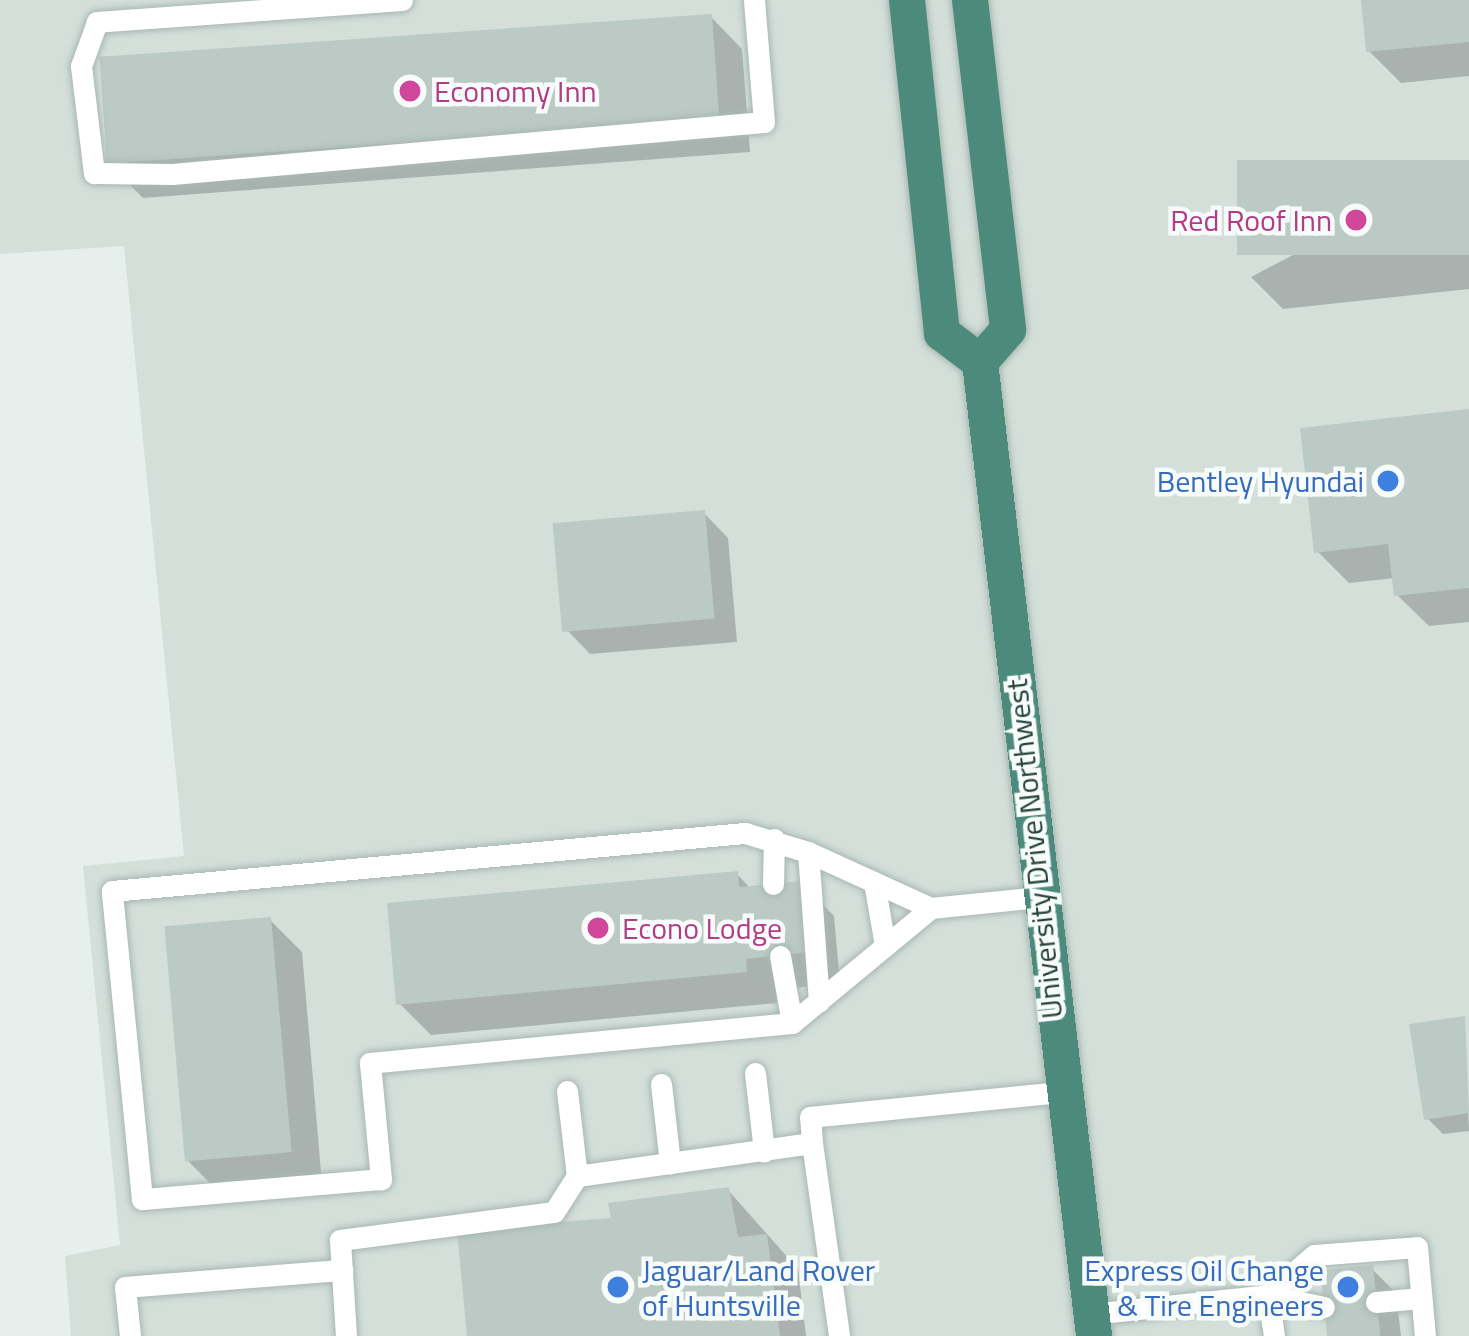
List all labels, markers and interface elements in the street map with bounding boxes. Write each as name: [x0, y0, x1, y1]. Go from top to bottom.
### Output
place label: Economy Inn: [434, 73, 597, 109]
marker: Economy Inn: [397, 78, 423, 104]
place label: Red Roof Inn: [1170, 202, 1332, 238]
marker: Red Roof Inn: [1343, 207, 1369, 233]
place label: Bentley Hyundai: [1157, 463, 1364, 499]
marker: Bentley Hyundai: [1375, 468, 1401, 494]
street label: University Drive Northwest: [998, 677, 1070, 1021]
place label: Econo Lodge: [622, 910, 782, 946]
marker: Econo Lodge: [585, 915, 611, 941]
place label: Jaguar/Land Rover of Huntsville: [642, 1252, 875, 1322]
place label: Express Oil Change & Tire Engineers: [1084, 1252, 1324, 1322]
marker: Jaguar/Land Rover of Huntsville: [605, 1274, 631, 1300]
marker: Express Oil Change & Tire Engineers: [1335, 1274, 1361, 1300]

